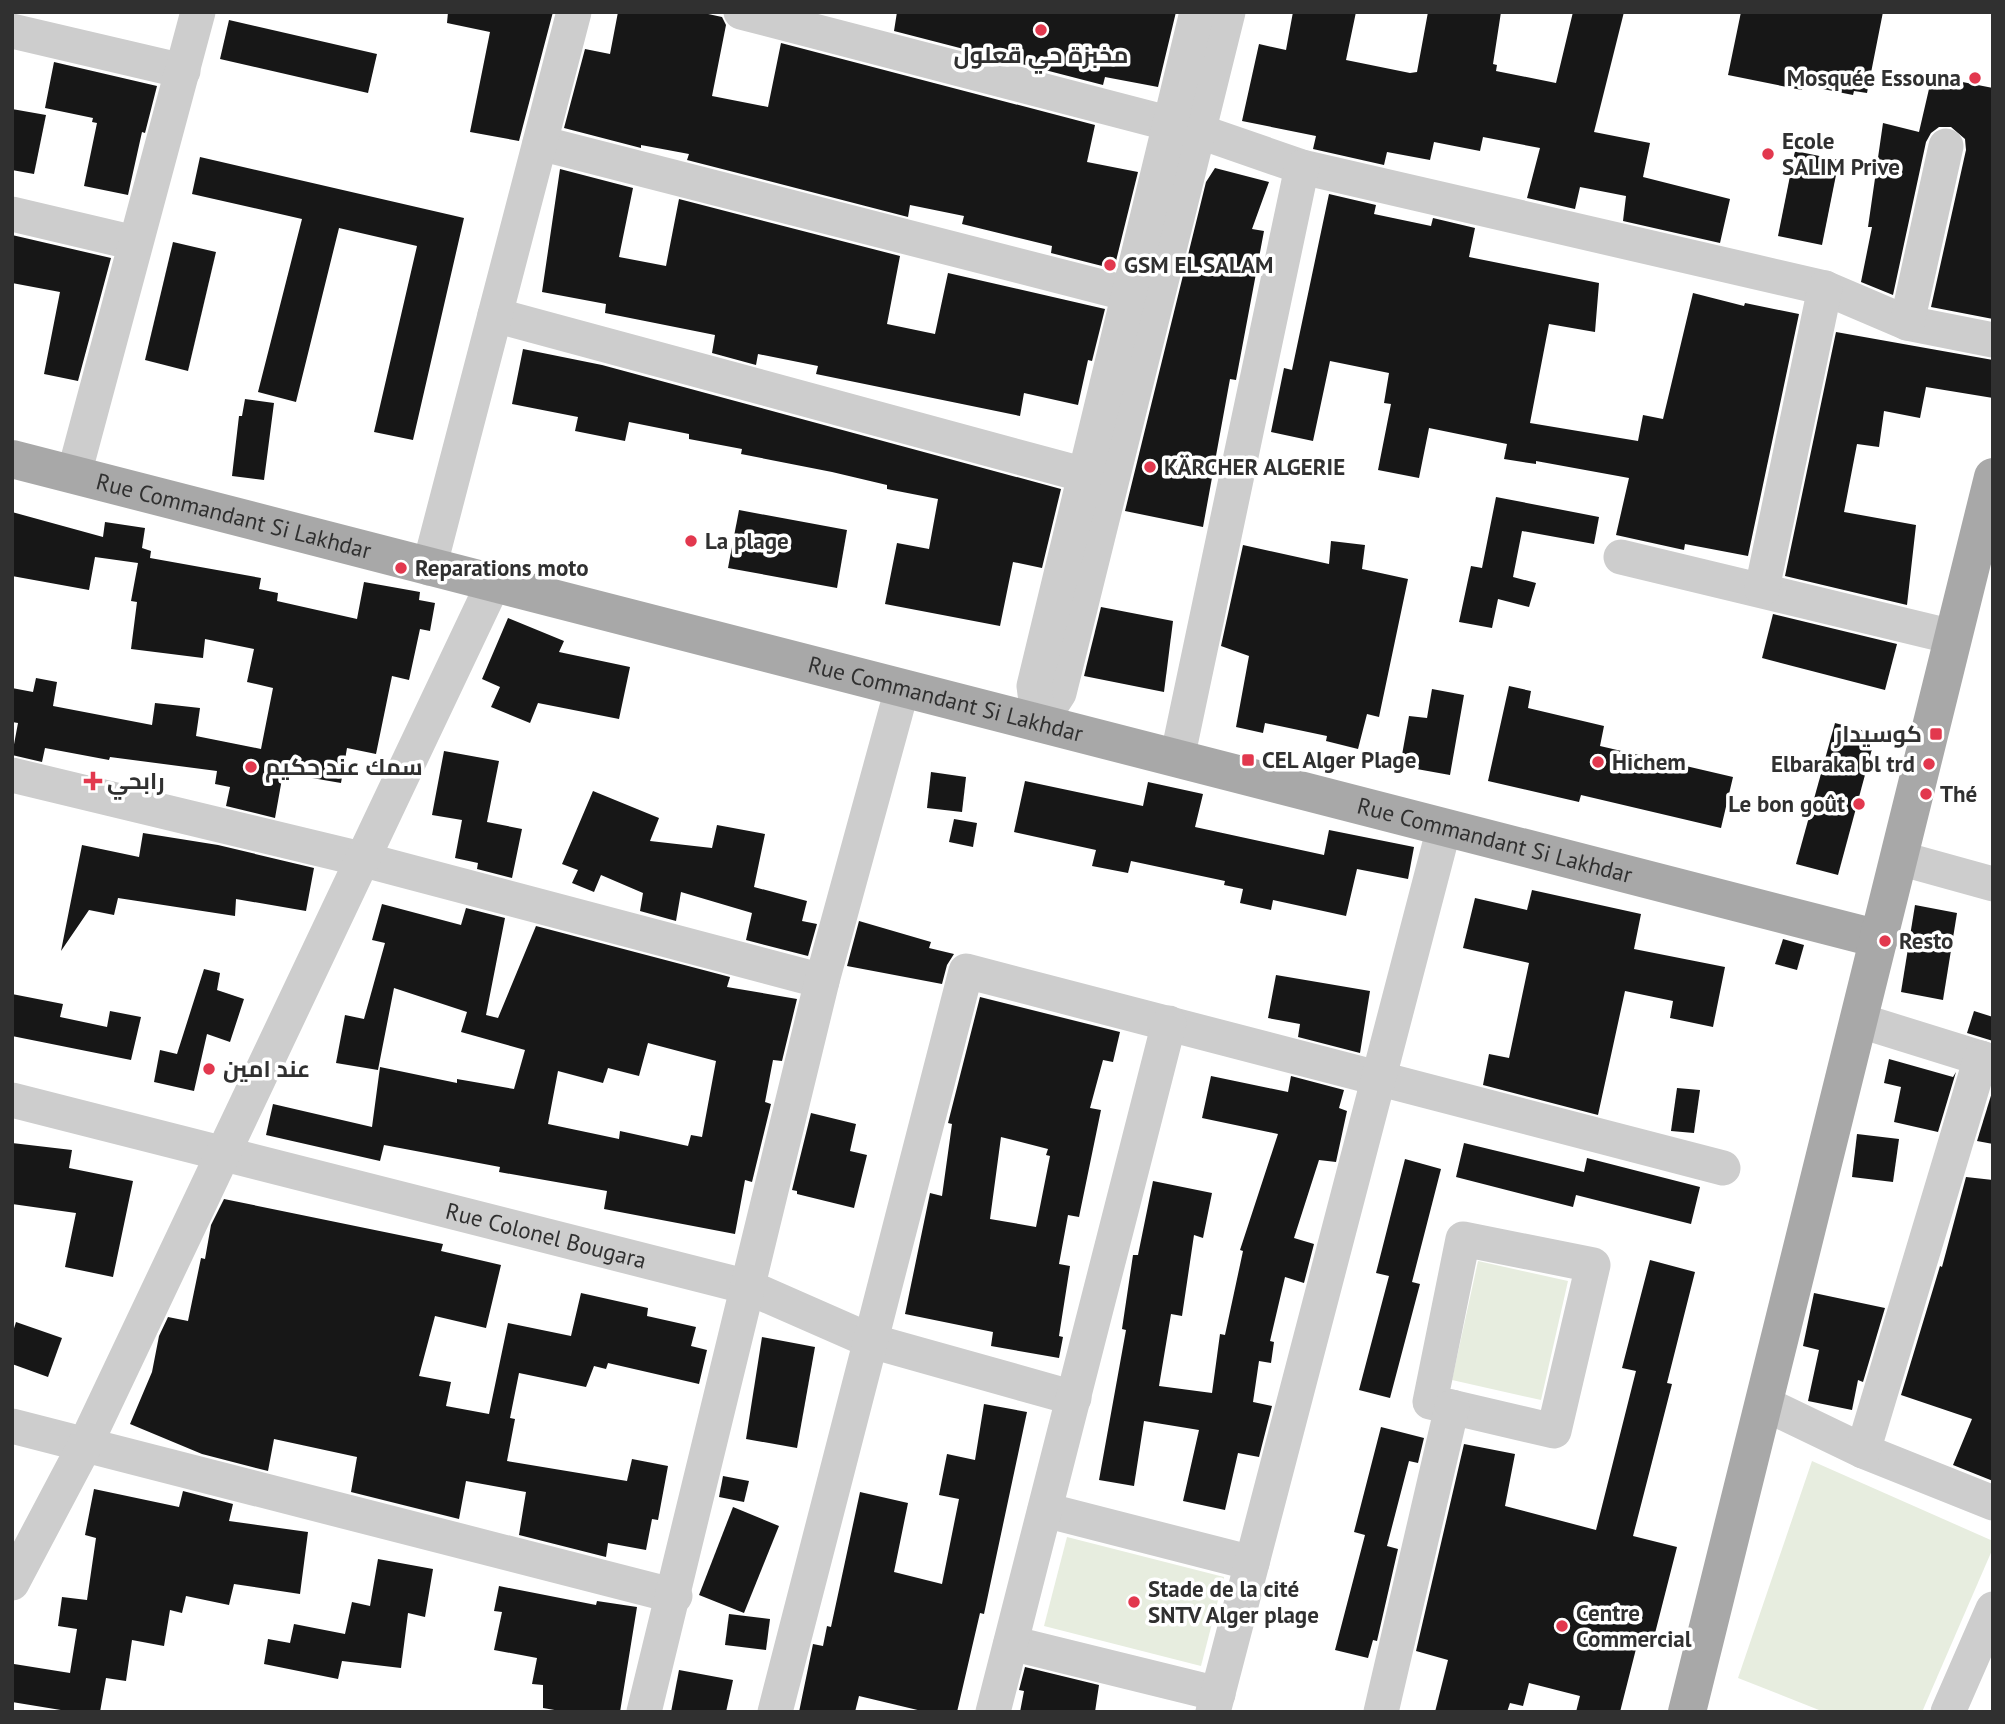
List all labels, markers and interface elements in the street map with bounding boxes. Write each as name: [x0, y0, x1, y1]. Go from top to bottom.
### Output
marker: مخبزة حي قعلول: [1033, 22, 1049, 38]
place label: مخبزة حي قعلول: [954, 40, 1128, 74]
place label: Mosquée Essouna: [1787, 63, 1961, 92]
marker: Mosquée Essouna: [1967, 70, 1983, 86]
place label: Ecole SALIM Prive: [1782, 126, 1900, 181]
marker: Ecole SALIM Prive: [1760, 146, 1776, 162]
place label: GSM EL SALAM: [1124, 250, 1273, 279]
marker: GSM EL SALAM: [1102, 257, 1118, 273]
place label: KÄRCHER ALGERIE: [1164, 452, 1345, 481]
marker: KÄRCHER ALGERIE: [1142, 459, 1158, 475]
street label: Rue Commandant Si Lakhdar: [93, 466, 375, 565]
place label: La plage: [705, 526, 789, 555]
marker: La plage: [683, 533, 699, 549]
place label: Reparations moto: [415, 553, 589, 582]
marker: Reparations moto: [393, 560, 409, 576]
street label: Rue Commandant Si Lakhdar: [805, 649, 1086, 748]
place label: كوسيدار: [1834, 719, 1922, 748]
marker: كوسيدار: [1928, 726, 1944, 742]
place label: CEL Alger Plage: [1262, 745, 1416, 774]
place label: Hichem: [1612, 747, 1686, 776]
place label: Elbaraka bl trd: [1771, 749, 1915, 778]
place label: سمك عند حكيم: [265, 752, 423, 783]
marker: CEL Alger Plage: [1240, 752, 1256, 768]
marker: Hichem: [1590, 754, 1606, 770]
marker: Elbaraka bl trd: [1921, 756, 1937, 772]
marker: سمك عند حكيم: [243, 759, 259, 775]
place label: رابحي: [107, 766, 165, 800]
marker: رابحي: [85, 773, 101, 789]
place label: Thé: [1940, 779, 1977, 808]
marker: Thé: [1918, 786, 1934, 802]
place label: Le bon goût: [1728, 789, 1845, 818]
street label: Rue Commandant Si Lakhdar: [1354, 790, 1636, 889]
marker: Le bon goût: [1851, 796, 1867, 812]
place label: Resto: [1899, 926, 1953, 955]
marker: Resto: [1877, 933, 1893, 949]
place label: عند امين: [223, 1054, 310, 1083]
marker: عند امين: [201, 1061, 217, 1077]
street label: Rue Colonel Bougara: [443, 1196, 649, 1275]
place label: Stade de la cité SNTV Alger plage: [1148, 1574, 1319, 1629]
marker: Stade de la cité SNTV Alger plage: [1126, 1594, 1142, 1610]
place label: Centre Commercial: [1576, 1598, 1692, 1653]
marker: Centre Commercial: [1554, 1618, 1570, 1634]

